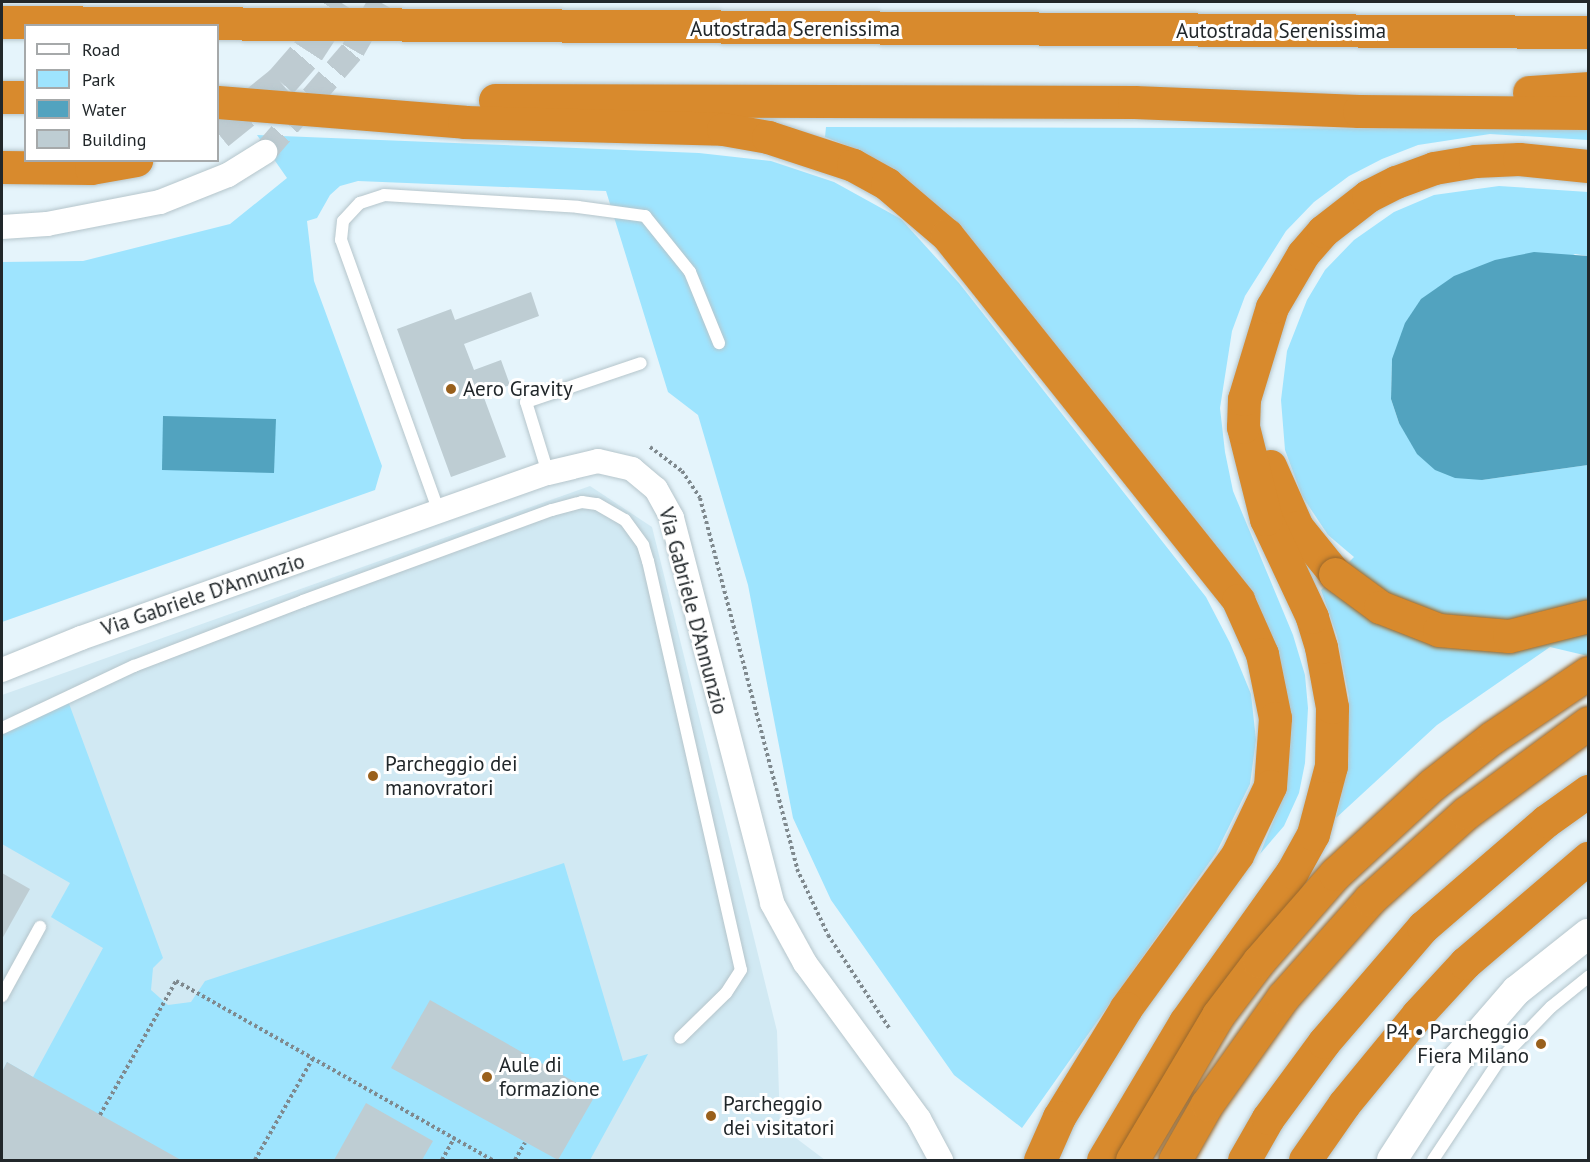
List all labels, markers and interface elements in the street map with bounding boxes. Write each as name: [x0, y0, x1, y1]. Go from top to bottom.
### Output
street label: Autostrada Serenissima: [690, 16, 900, 42]
street label: Autostrada Serenissima: [1176, 18, 1386, 44]
legend: [24, 24, 219, 162]
text: Road: [82, 38, 120, 61]
text: Park: [82, 68, 115, 91]
text: Water: [82, 98, 126, 121]
text: Building: [82, 128, 146, 151]
place label: Aero Gravity: [463, 376, 573, 402]
marker: Aero Gravity: [444, 382, 458, 396]
street label: Via Gabriele D'Annunzio: [653, 505, 733, 717]
street label: Via Gabriele D'Annunzio: [98, 548, 308, 642]
place label: Parcheggio dei manovratori: [385, 751, 518, 801]
marker: Parcheggio dei manovratori: [366, 769, 380, 783]
place label: P4 • Parcheggio Fiera Milano: [1386, 1019, 1529, 1069]
marker: P4 • Parcheggio Fiera Milano: [1534, 1037, 1548, 1051]
place label: Aule di formazione: [499, 1052, 600, 1102]
marker: Aule di formazione: [480, 1070, 494, 1084]
place label: Parcheggio dei visitatori: [723, 1091, 835, 1141]
marker: Parcheggio dei visitatori: [704, 1109, 718, 1123]

